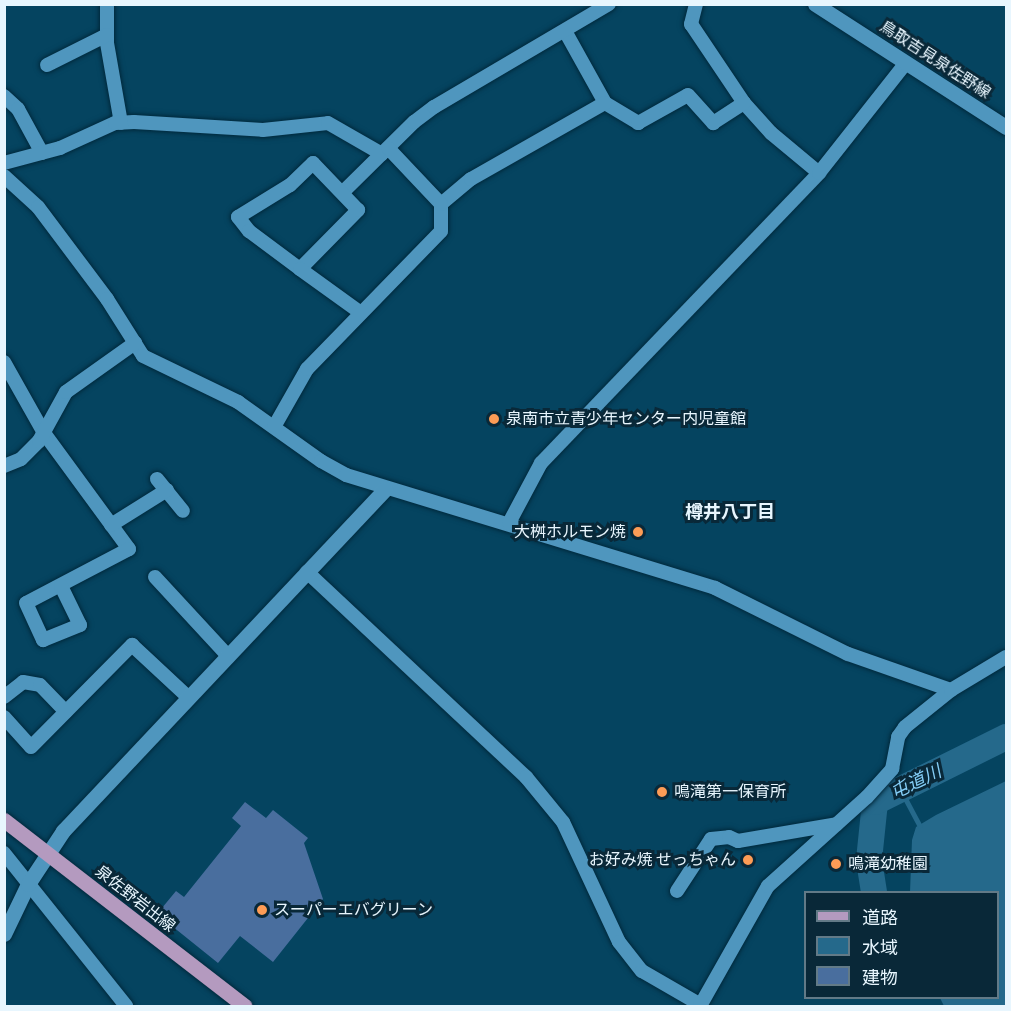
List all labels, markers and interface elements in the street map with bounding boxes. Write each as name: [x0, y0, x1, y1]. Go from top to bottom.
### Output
street label: 鳥取吉見泉佐野線: [876, 17, 994, 103]
place label: 泉南市立青少年センター内児童館: [506, 409, 746, 429]
marker: 泉南市立青少年センター内児童館: [487, 412, 501, 426]
district label: 樽井八丁目: [685, 501, 775, 523]
place label: 大桝ホルモン焼: [514, 522, 626, 542]
marker: 大桝ホルモン焼: [631, 525, 645, 539]
water label: 屯道川: [887, 760, 945, 804]
place label: 鳴滝第一保育所: [674, 782, 786, 802]
marker: 鳴滝第一保育所: [655, 785, 669, 799]
place label: お好み焼 せっちゃん: [589, 850, 736, 870]
marker: お好み焼 せっちゃん: [741, 853, 755, 867]
place label: 鳴滝幼稚園: [848, 854, 928, 874]
marker: 鳴滝幼稚園: [829, 857, 843, 871]
street label: 泉佐野岩出線: [91, 862, 179, 936]
legend: [804, 891, 999, 999]
place label: スーパーエバグリーン: [274, 900, 434, 920]
marker: スーパーエバグリーン: [255, 903, 269, 917]
text: 道路: [862, 907, 898, 929]
text: 水域: [862, 937, 898, 959]
text: 建物: [862, 967, 898, 989]

